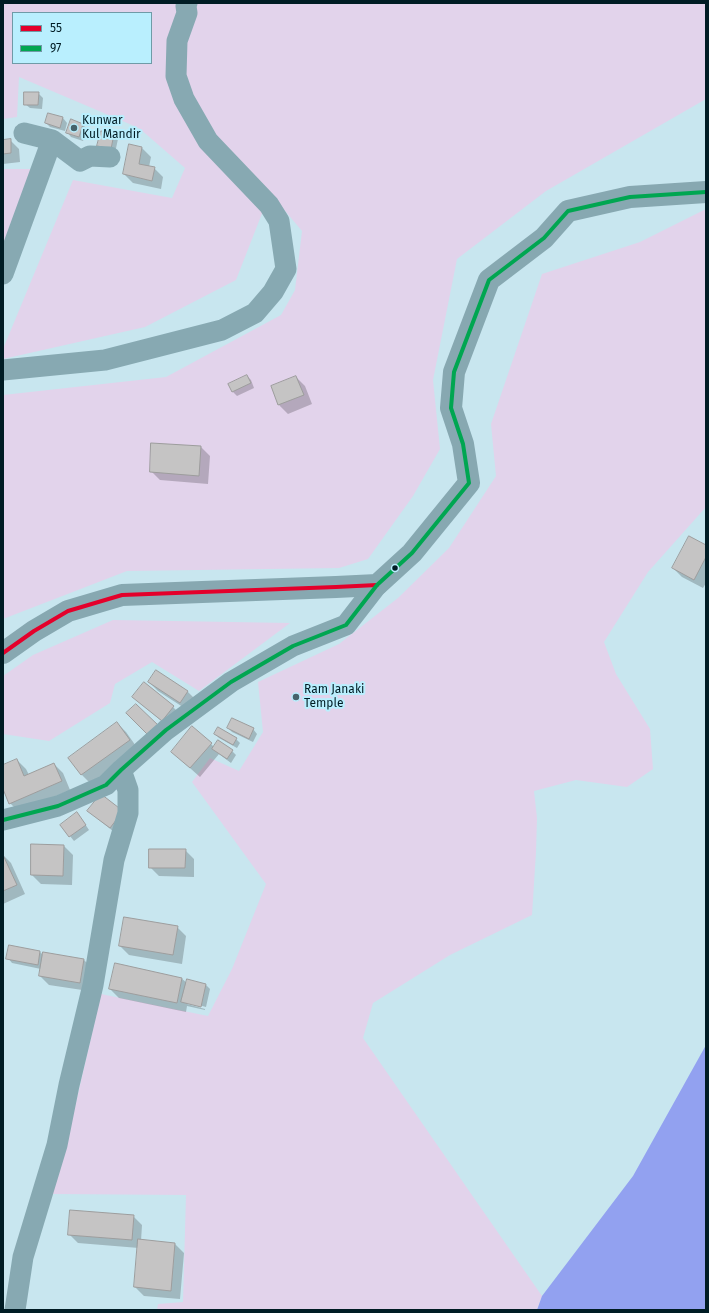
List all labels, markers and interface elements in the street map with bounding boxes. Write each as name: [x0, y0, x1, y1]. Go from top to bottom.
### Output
legend: [12, 12, 152, 64]
text: 55: [50, 21, 62, 35]
text: 97: [50, 41, 61, 55]
place label: Kunwar Kul Mandir: [82, 114, 141, 142]
marker: Kunwar Kul Mandir: [69, 123, 79, 133]
unlabelled marker: [390, 563, 400, 573]
place label: Ram Janaki Temple: [304, 683, 364, 711]
marker: Ram Janaki Temple: [291, 692, 301, 702]

